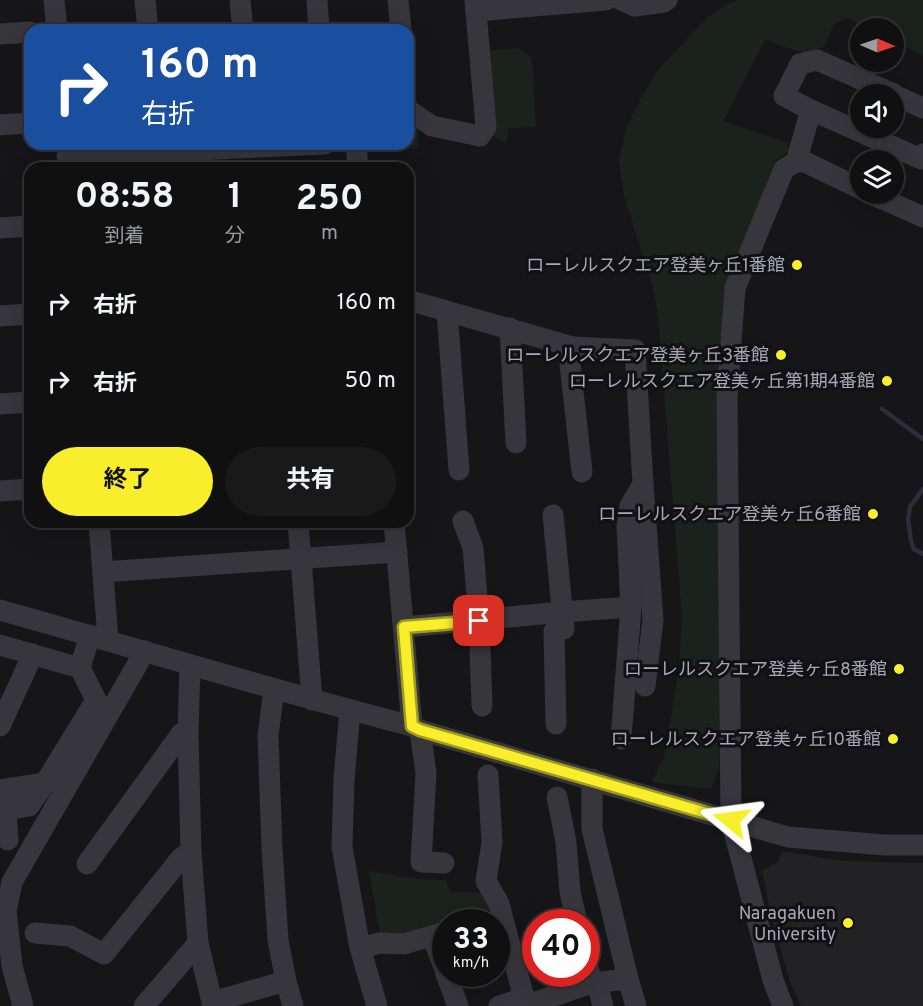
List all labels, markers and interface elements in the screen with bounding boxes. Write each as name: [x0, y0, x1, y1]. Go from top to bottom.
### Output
north arrow: [850, 18, 904, 72]
map controls: [850, 18, 904, 204]
text: 160 m: [141, 40, 259, 93]
icon: right: [42, 48, 120, 126]
button: sound: [850, 84, 904, 138]
text: 右折: [141, 99, 195, 133]
button: layers: [850, 150, 904, 204]
text: 08:58: [75, 175, 174, 221]
text: 1: [228, 175, 242, 221]
text: 250: [296, 177, 363, 223]
text: m: [321, 221, 338, 247]
text: 到着: [105, 224, 145, 250]
text: 分: [225, 224, 245, 250]
place label: ローレルスクエア登美ヶ丘1番館: [526, 255, 785, 278]
marker: ローレルスクエア登美ヶ丘1番館: [790, 258, 804, 272]
icon: right: [42, 287, 75, 320]
text: 160 m: [337, 290, 396, 317]
text: 右折: [93, 293, 137, 320]
place label: ローレルスクエア登美ヶ丘3番館: [506, 345, 769, 368]
marker: ローレルスクエア登美ヶ丘3番館: [774, 348, 788, 362]
icon: right: [42, 365, 75, 398]
text: 50 m: [344, 368, 396, 395]
text: 右折: [93, 371, 137, 398]
place label: ローレルスクエア登美ヶ丘第1期4番館: [569, 371, 875, 394]
marker: ローレルスクエア登美ヶ丘第1期4番館: [880, 374, 894, 388]
button: 終了: [42, 447, 213, 516]
button: 共有: [225, 447, 396, 516]
place label: ローレルスクエア登美ヶ丘6番館: [598, 504, 861, 527]
marker: ローレルスクエア登美ヶ丘6番館: [866, 507, 880, 521]
pin: [453, 595, 504, 646]
icon: arrive: [462, 604, 495, 637]
place label: ローレルスクエア登美ヶ丘8番館: [624, 659, 887, 682]
marker: ローレルスクエア登美ヶ丘8番館: [892, 662, 906, 676]
place label: ローレルスクエア登美ヶ丘10番館: [611, 729, 881, 752]
marker: ローレルスクエア登美ヶ丘10番館: [886, 732, 900, 746]
position arrow: [699, 788, 763, 852]
place label: Naragakuen University: [739, 903, 836, 947]
speed limit sign: 40: [522, 909, 600, 987]
marker: Naragakuen University: [841, 916, 855, 930]
text: 33: [453, 922, 489, 959]
text: km/h: [453, 954, 489, 973]

